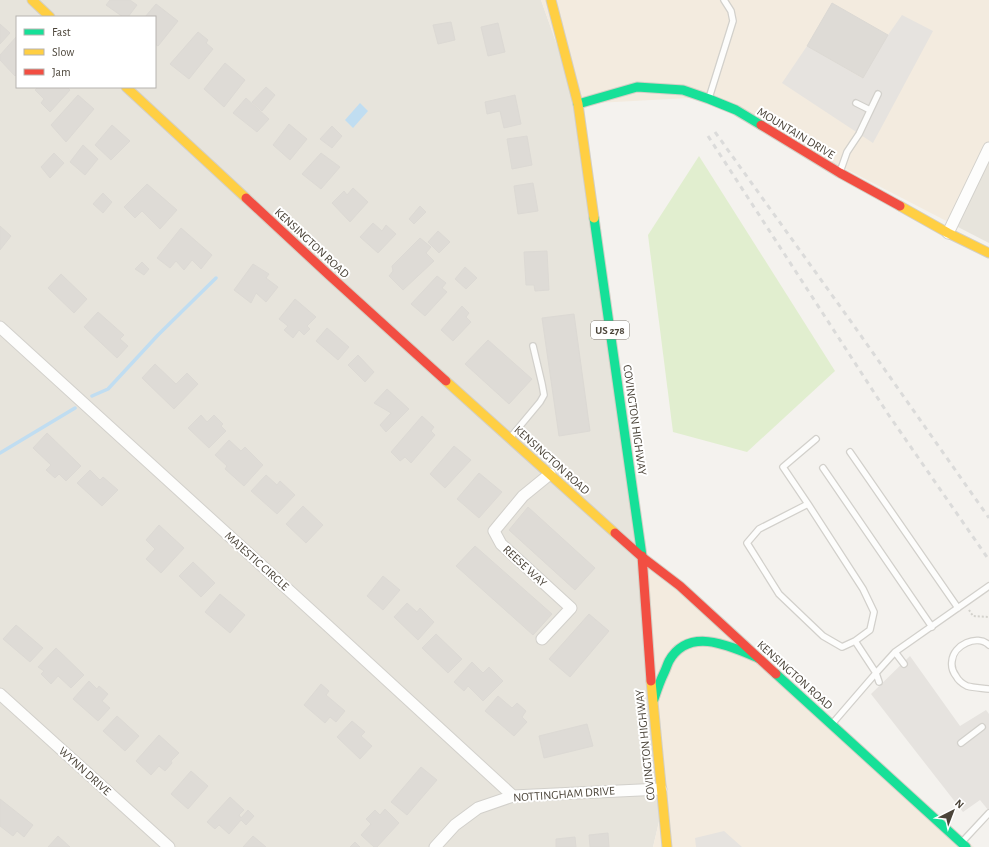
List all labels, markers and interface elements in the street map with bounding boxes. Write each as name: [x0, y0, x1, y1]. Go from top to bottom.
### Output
legend: [16, 16, 156, 88]
text: Fast: [52, 26, 71, 38]
text: Slow: [52, 46, 74, 58]
text: Jam: [52, 66, 71, 78]
street label: MOUNTAIN DRIVE: [755, 105, 837, 161]
street label: KENSINGTON ROAD: [273, 206, 352, 280]
road number: US 278: [591, 321, 629, 339]
street label: COVINGTON HIGHWAY: [621, 364, 649, 477]
street label: KENSINGTON ROAD: [512, 423, 592, 497]
street label: MAJESTIC CIRCLE: [223, 529, 291, 593]
street label: REESE WAY: [501, 543, 550, 590]
street label: KENSINGTON ROAD: [755, 638, 835, 712]
street label: COVINGTON HIGHWAY: [633, 688, 657, 801]
street label: WYNN DRIVE: [57, 745, 113, 797]
street label: NOTTINGHAM DRIVE: [513, 784, 615, 804]
north arrow: [933, 791, 973, 831]
text: N: [953, 797, 966, 811]

